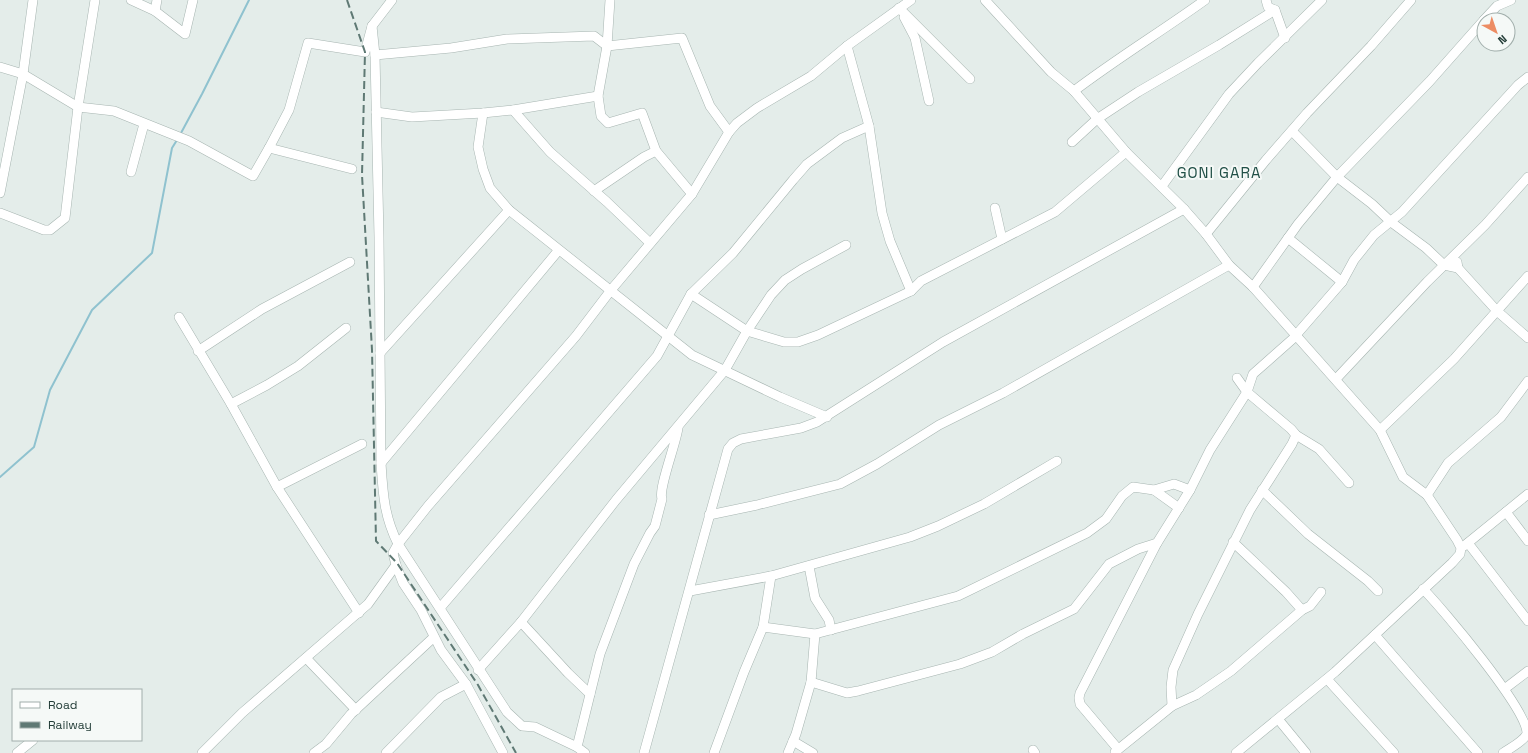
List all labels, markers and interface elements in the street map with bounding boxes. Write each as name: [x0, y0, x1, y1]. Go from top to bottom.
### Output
north arrow: [1476, 12, 1516, 52]
text: N: [1495, 32, 1510, 47]
district label: GONI GARA: [1177, 163, 1261, 182]
legend: [12, 689, 142, 741]
text: Road: [48, 697, 77, 713]
text: Railway: [48, 717, 92, 733]

